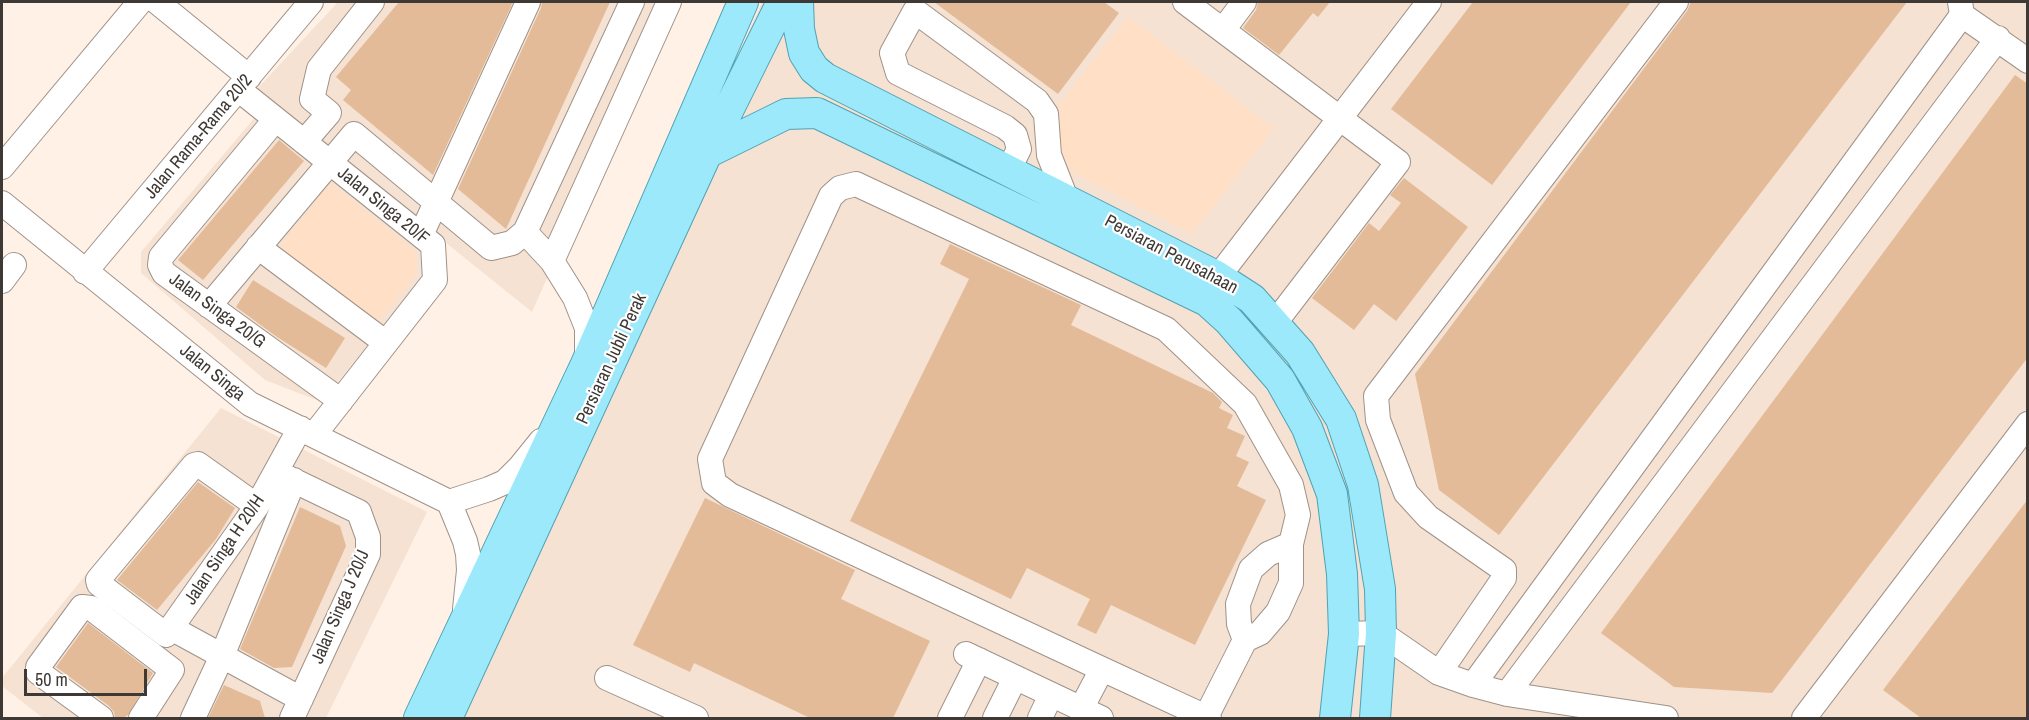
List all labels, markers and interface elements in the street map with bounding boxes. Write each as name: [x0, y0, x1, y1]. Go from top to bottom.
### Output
street label: Jalan Rama-Rama 20/2: [141, 70, 257, 204]
street label: Jalan Singa 20/F: [333, 162, 433, 250]
street label: Persiaran Perusahaan: [1101, 211, 1241, 299]
street label: Jalan Singa 20/G: [165, 269, 269, 353]
street label: Persiaran Jubli Perak: [572, 290, 652, 428]
street label: Jalan Singa: [175, 340, 249, 406]
street label: Jalan Singa H 20/H: [180, 491, 270, 609]
street label: Jalan Singa J 20/J: [307, 547, 375, 667]
scale bar: [27, 657, 150, 695]
text: 50 m: [35, 667, 68, 692]

